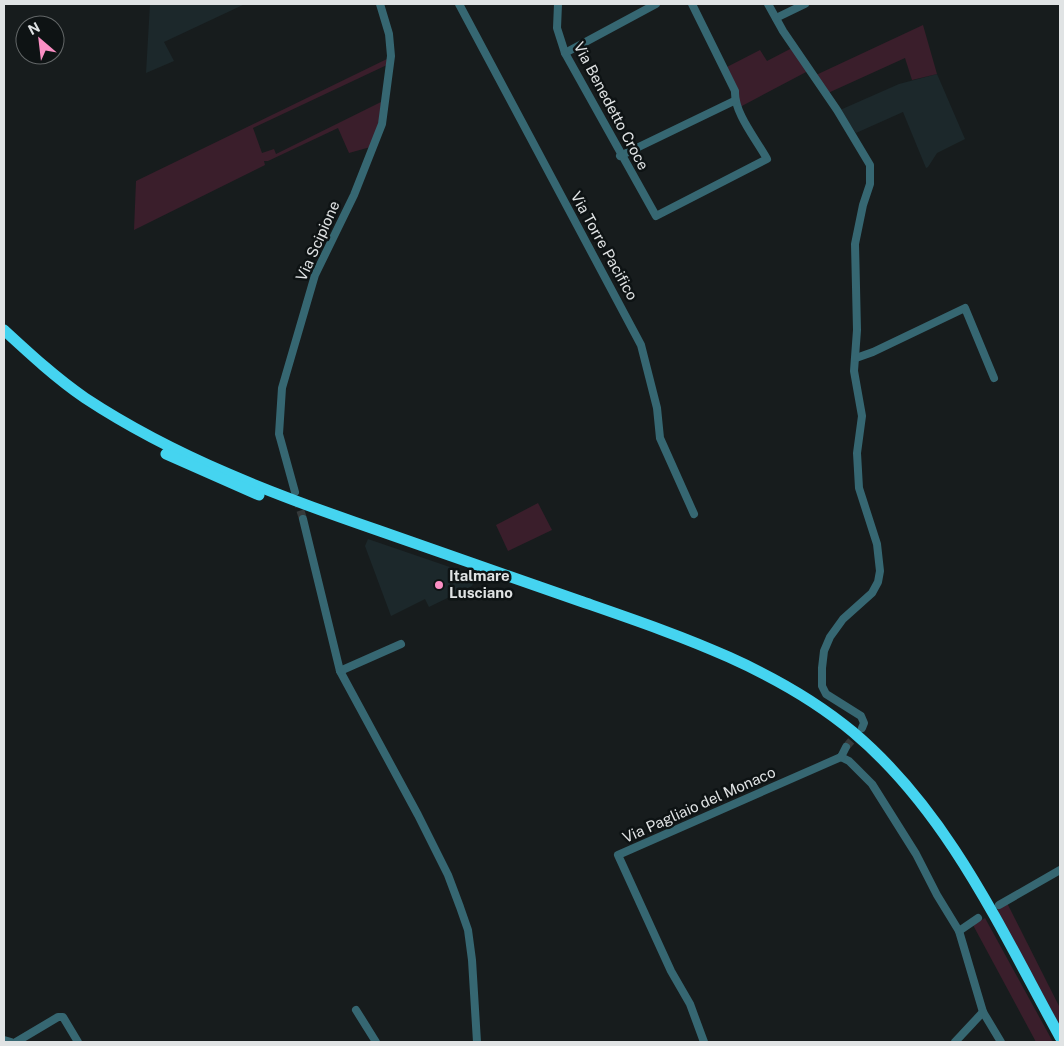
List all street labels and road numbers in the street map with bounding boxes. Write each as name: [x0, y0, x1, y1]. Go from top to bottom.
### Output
street label: Via Benedetto Croce: [570, 39, 652, 173]
street label: Via Torre Pacifico: [568, 189, 641, 303]
street label: Via Scipione: [292, 198, 343, 284]
street label: Via Pagliaio del Monaco: [620, 763, 778, 846]

